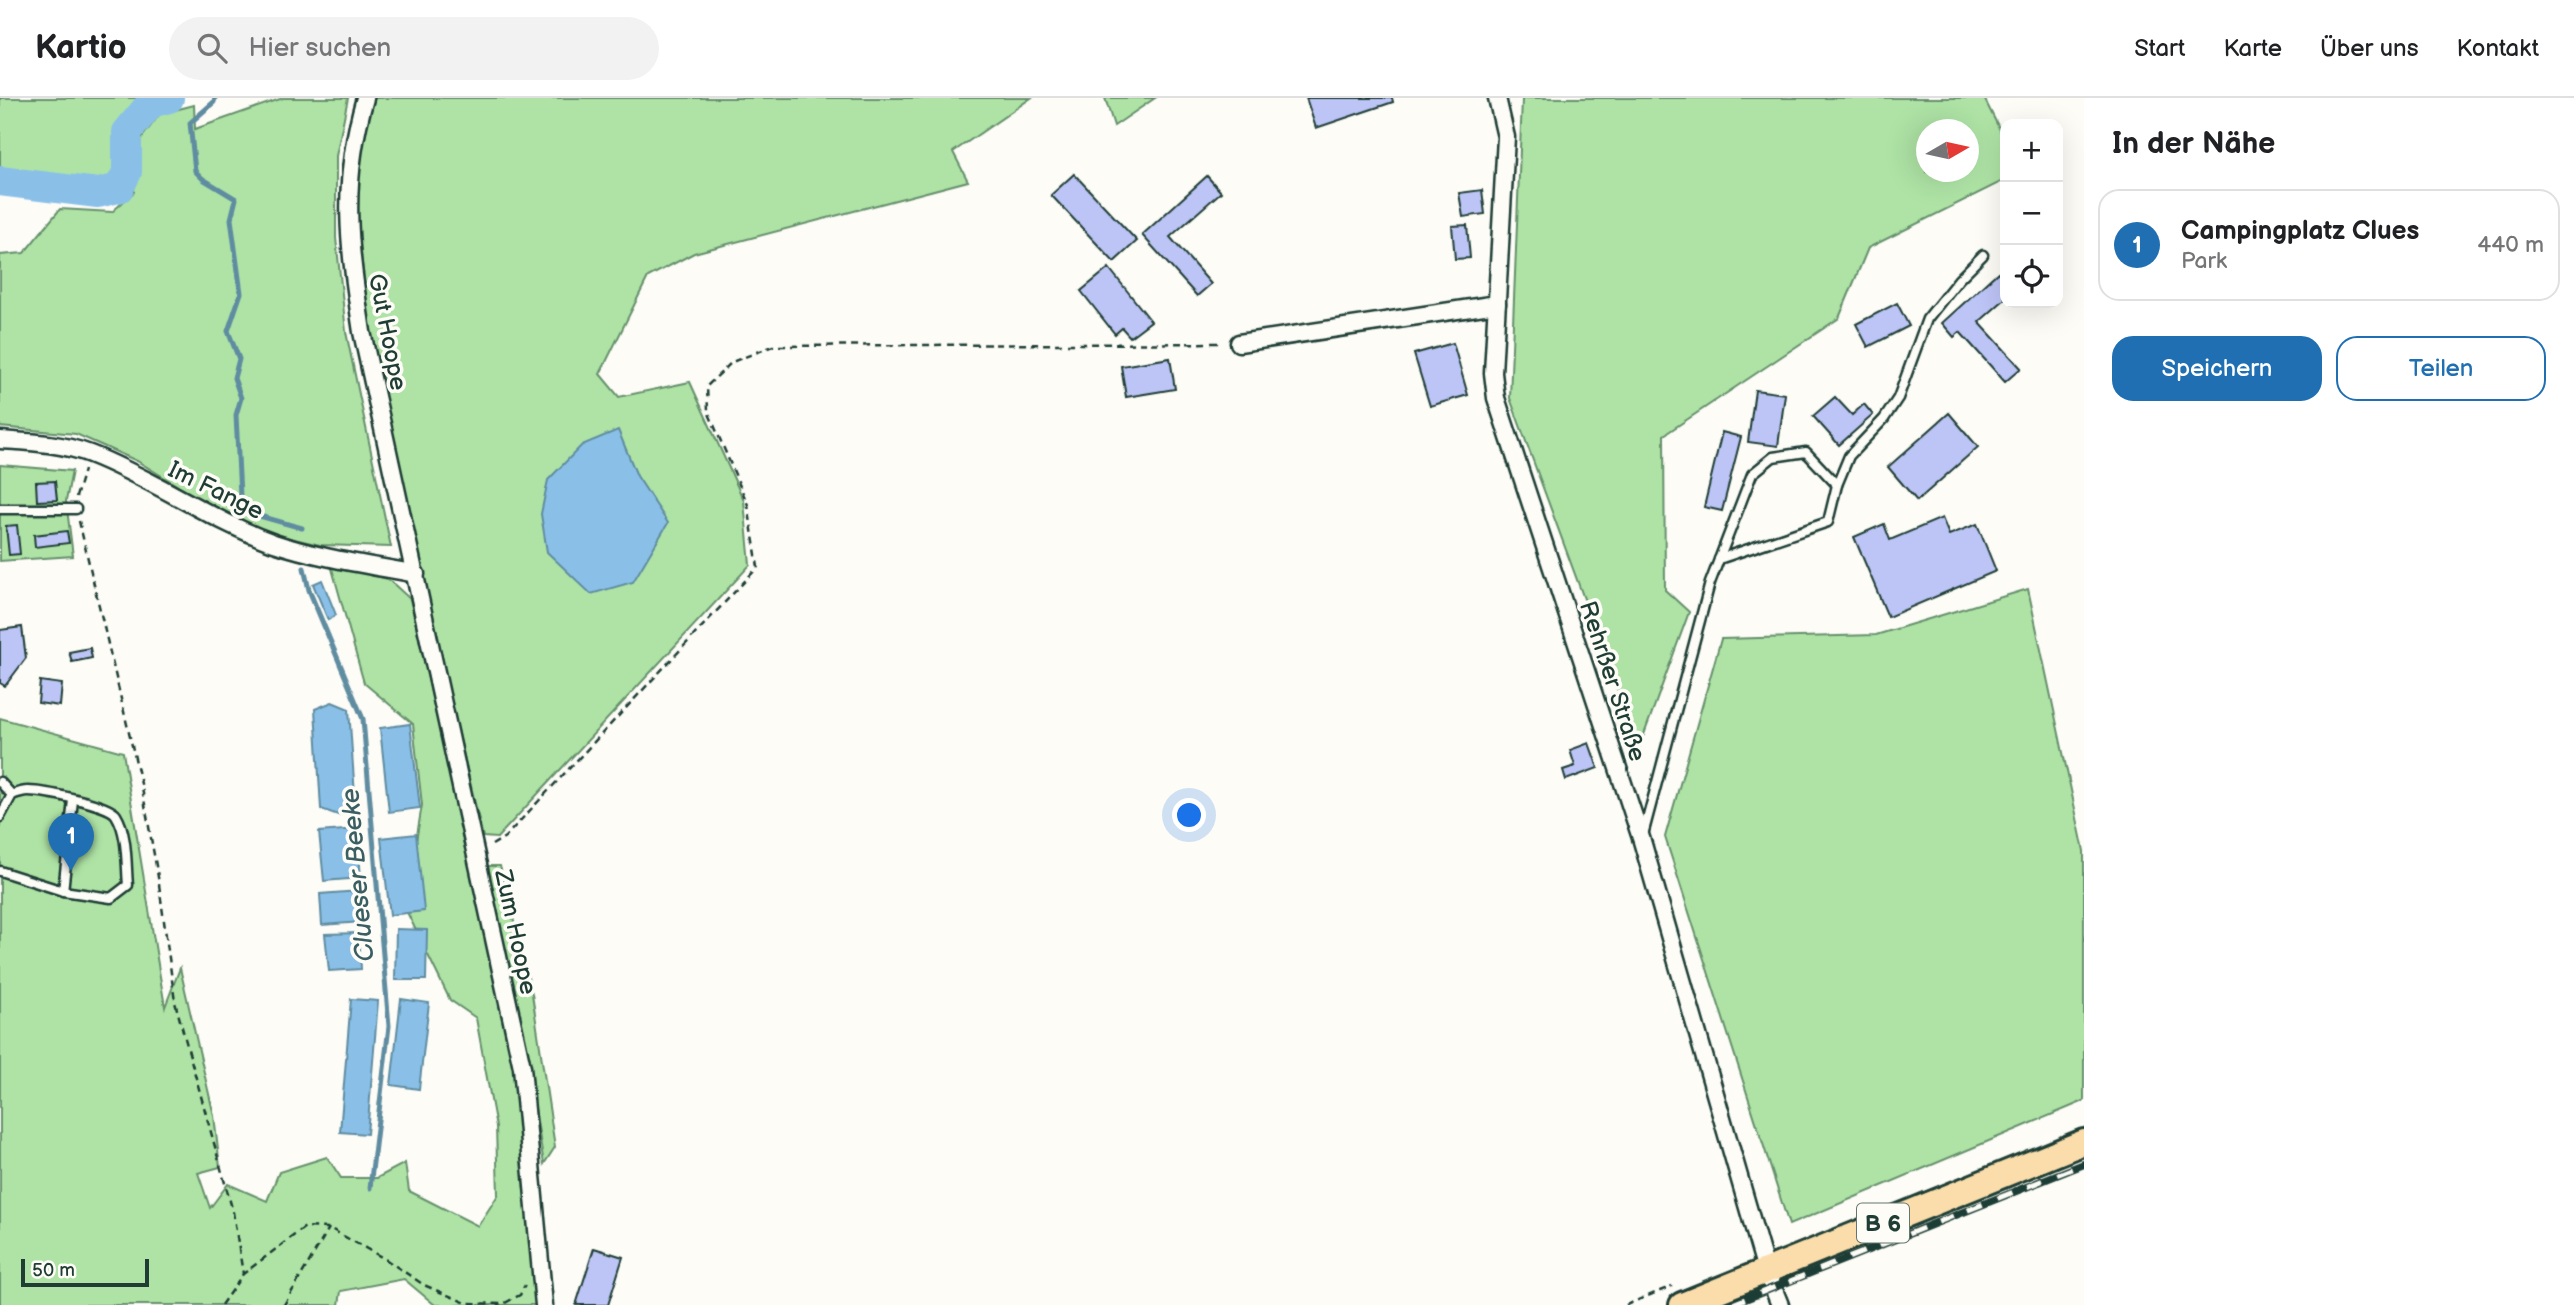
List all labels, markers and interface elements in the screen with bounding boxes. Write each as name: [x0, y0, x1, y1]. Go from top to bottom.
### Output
search box: [169, 17, 659, 80]
text: Kartio: [35, 28, 127, 68]
icon: search: [193, 29, 231, 67]
text: Hier suchen: [249, 33, 391, 64]
text: Start: [2134, 34, 2185, 63]
text: Karte: [2223, 34, 2282, 63]
text: Über uns: [2320, 34, 2419, 63]
text: Kontakt: [2457, 34, 2539, 63]
north arrow: [1916, 119, 1979, 182]
map controls: [2000, 119, 2063, 308]
button: +: [2000, 119, 2063, 182]
text: In der Nähe: [2112, 126, 2275, 162]
button: −: [2000, 182, 2063, 245]
text: Campingplatz Clues: [2181, 216, 2419, 247]
text: 1: [2132, 231, 2142, 259]
text: 440 m: [2477, 231, 2544, 259]
button: locate: [2000, 245, 2063, 308]
text: Park: [2181, 247, 2227, 275]
street label: Gut Hoope: [362, 271, 413, 393]
button: Speichern: [2112, 336, 2322, 401]
button: Teilen: [2336, 336, 2546, 401]
street label: Im Fange: [163, 455, 268, 526]
street label: Rehrßer Straße: [1573, 597, 1652, 765]
water label: Clueser Beeke: [335, 787, 382, 963]
your location: [1172, 798, 1206, 832]
pin: 1: [48, 813, 94, 871]
street label: Zum Hoope: [488, 866, 543, 997]
road number: B 6: [1857, 1204, 1909, 1242]
scale bar: [21, 1256, 149, 1288]
text: 50 m: [32, 1259, 75, 1282]

